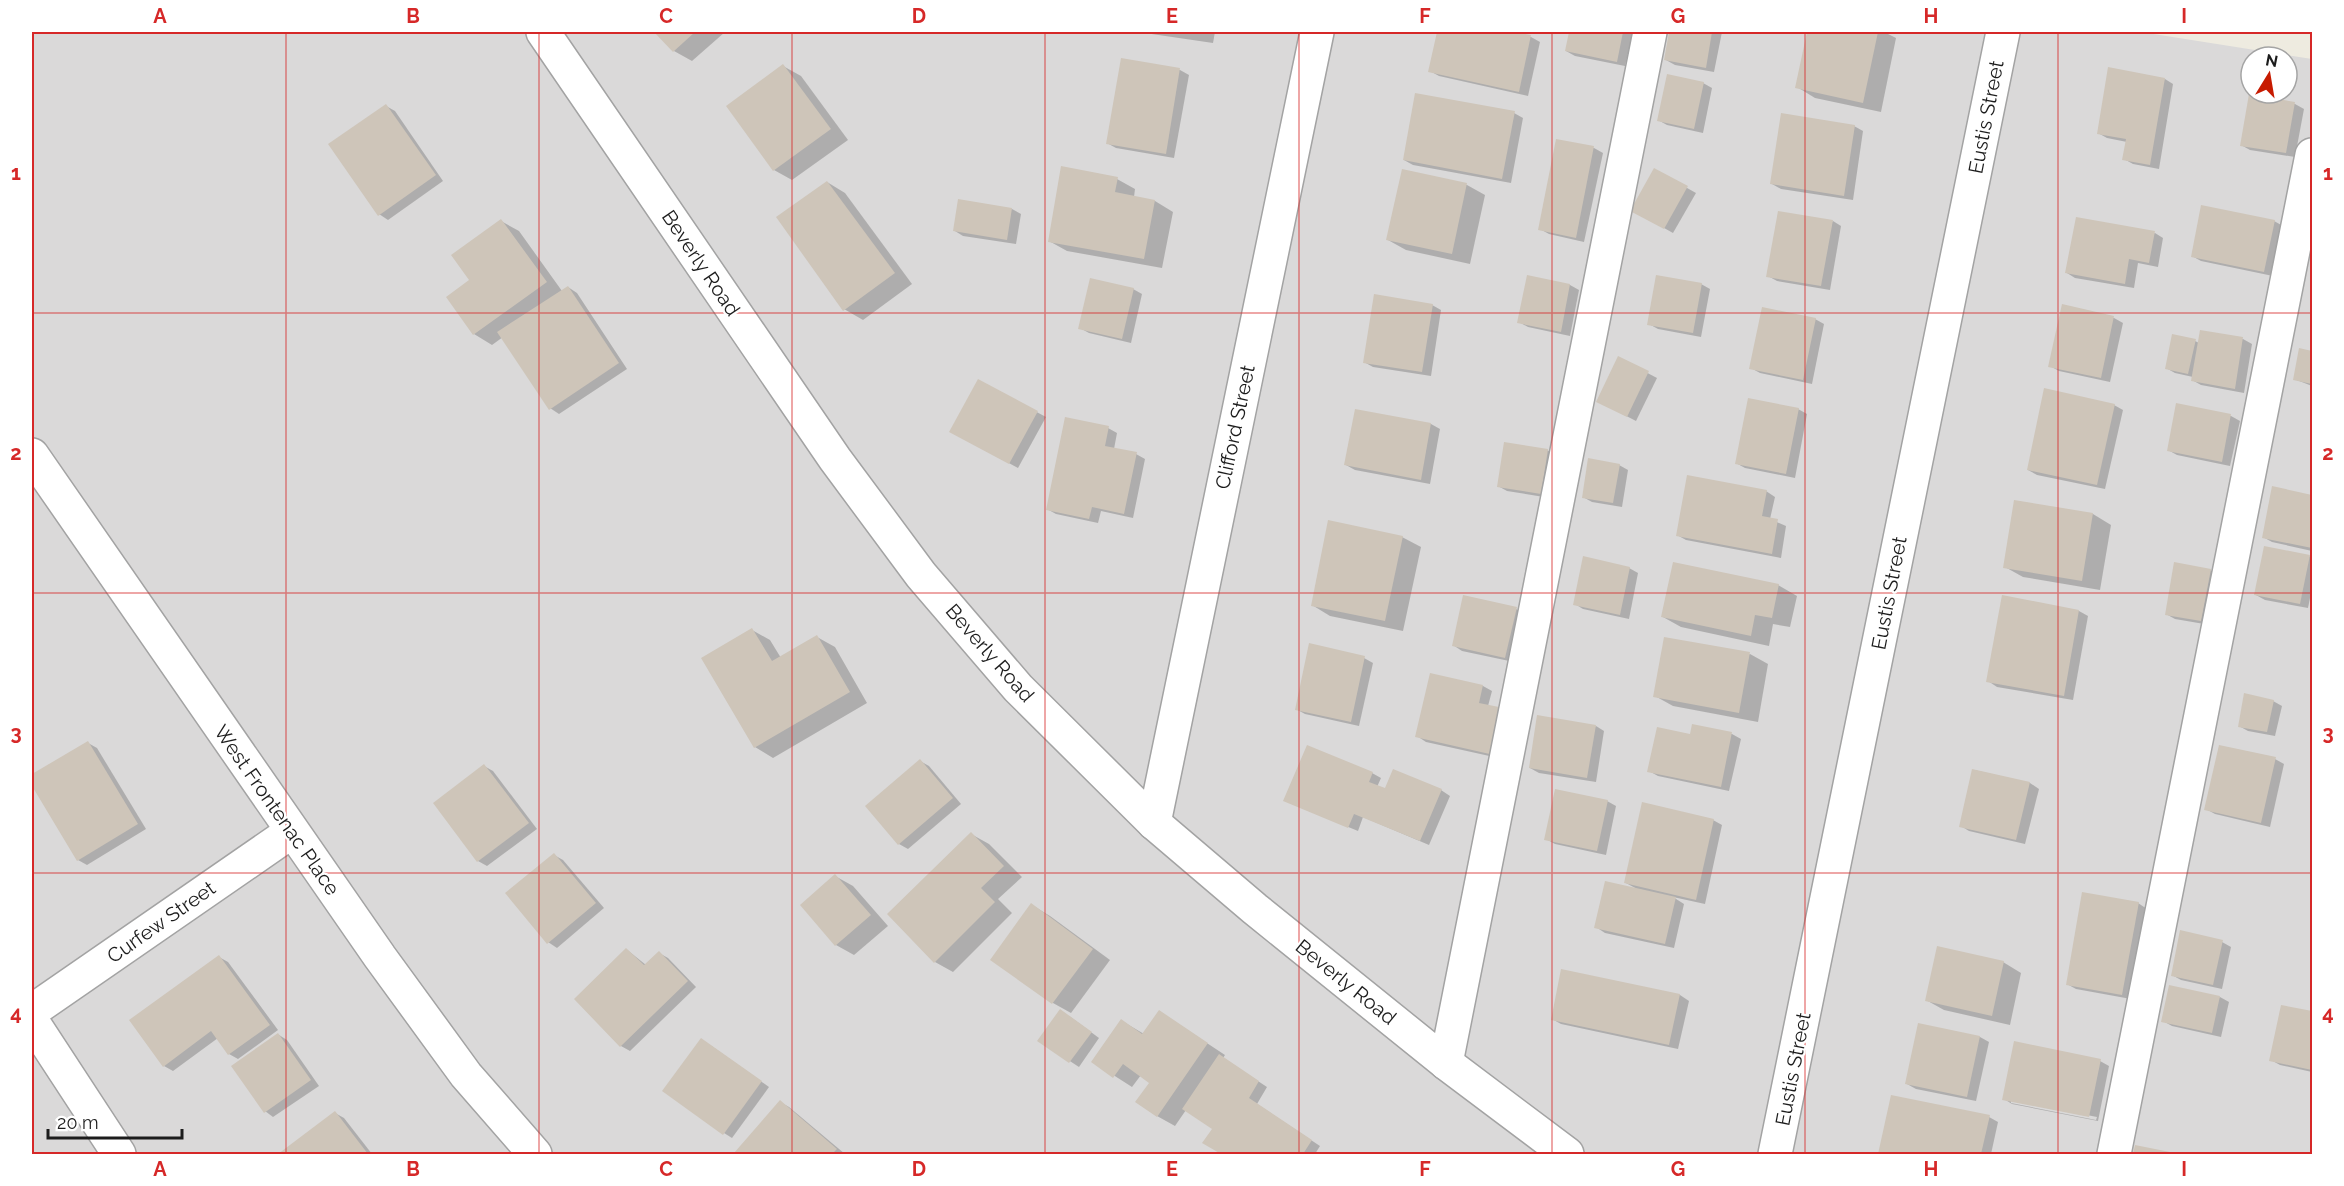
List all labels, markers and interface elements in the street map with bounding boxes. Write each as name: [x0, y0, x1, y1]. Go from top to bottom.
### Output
text: A: [153, 4, 167, 28]
text: B: [406, 4, 420, 28]
text: C: [659, 4, 673, 28]
text: D: [912, 4, 926, 28]
text: E: [1166, 4, 1178, 28]
text: F: [1419, 4, 1431, 28]
text: G: [1671, 4, 1685, 28]
text: H: [1924, 4, 1938, 28]
text: I: [2181, 4, 2187, 28]
north arrow: [2239, 45, 2299, 105]
text: N: [2264, 50, 2280, 71]
street label: Eustis Street: [1963, 58, 2009, 176]
text: 1: [11, 161, 21, 185]
text: 1: [2323, 161, 2333, 185]
street label: Beverly Road: [657, 206, 745, 320]
street label: Clifford Street: [1210, 362, 1260, 491]
text: 2: [10, 441, 22, 465]
text: 2: [2322, 441, 2334, 465]
street label: Eustis Street: [1866, 534, 1912, 652]
street label: Beverly Road: [941, 599, 1039, 707]
street label: West Frontenac Place: [209, 720, 345, 900]
text: 3: [10, 721, 22, 745]
text: 3: [2322, 721, 2334, 745]
street label: Curfew Street: [102, 876, 220, 968]
street label: Beverly Road: [1291, 934, 1401, 1030]
text: 4: [10, 1001, 22, 1025]
text: 4: [2322, 1001, 2334, 1025]
street label: Eustis Street: [1770, 1010, 1816, 1128]
scale bar: [48, 1102, 182, 1140]
text: 20 m: [57, 1112, 99, 1133]
text: A: [153, 1157, 167, 1181]
text: B: [406, 1157, 420, 1181]
text: C: [659, 1157, 673, 1181]
text: D: [912, 1157, 926, 1181]
text: E: [1166, 1157, 1178, 1181]
text: F: [1419, 1157, 1431, 1181]
text: G: [1671, 1157, 1685, 1181]
text: H: [1924, 1157, 1938, 1181]
text: I: [2181, 1157, 2187, 1181]

